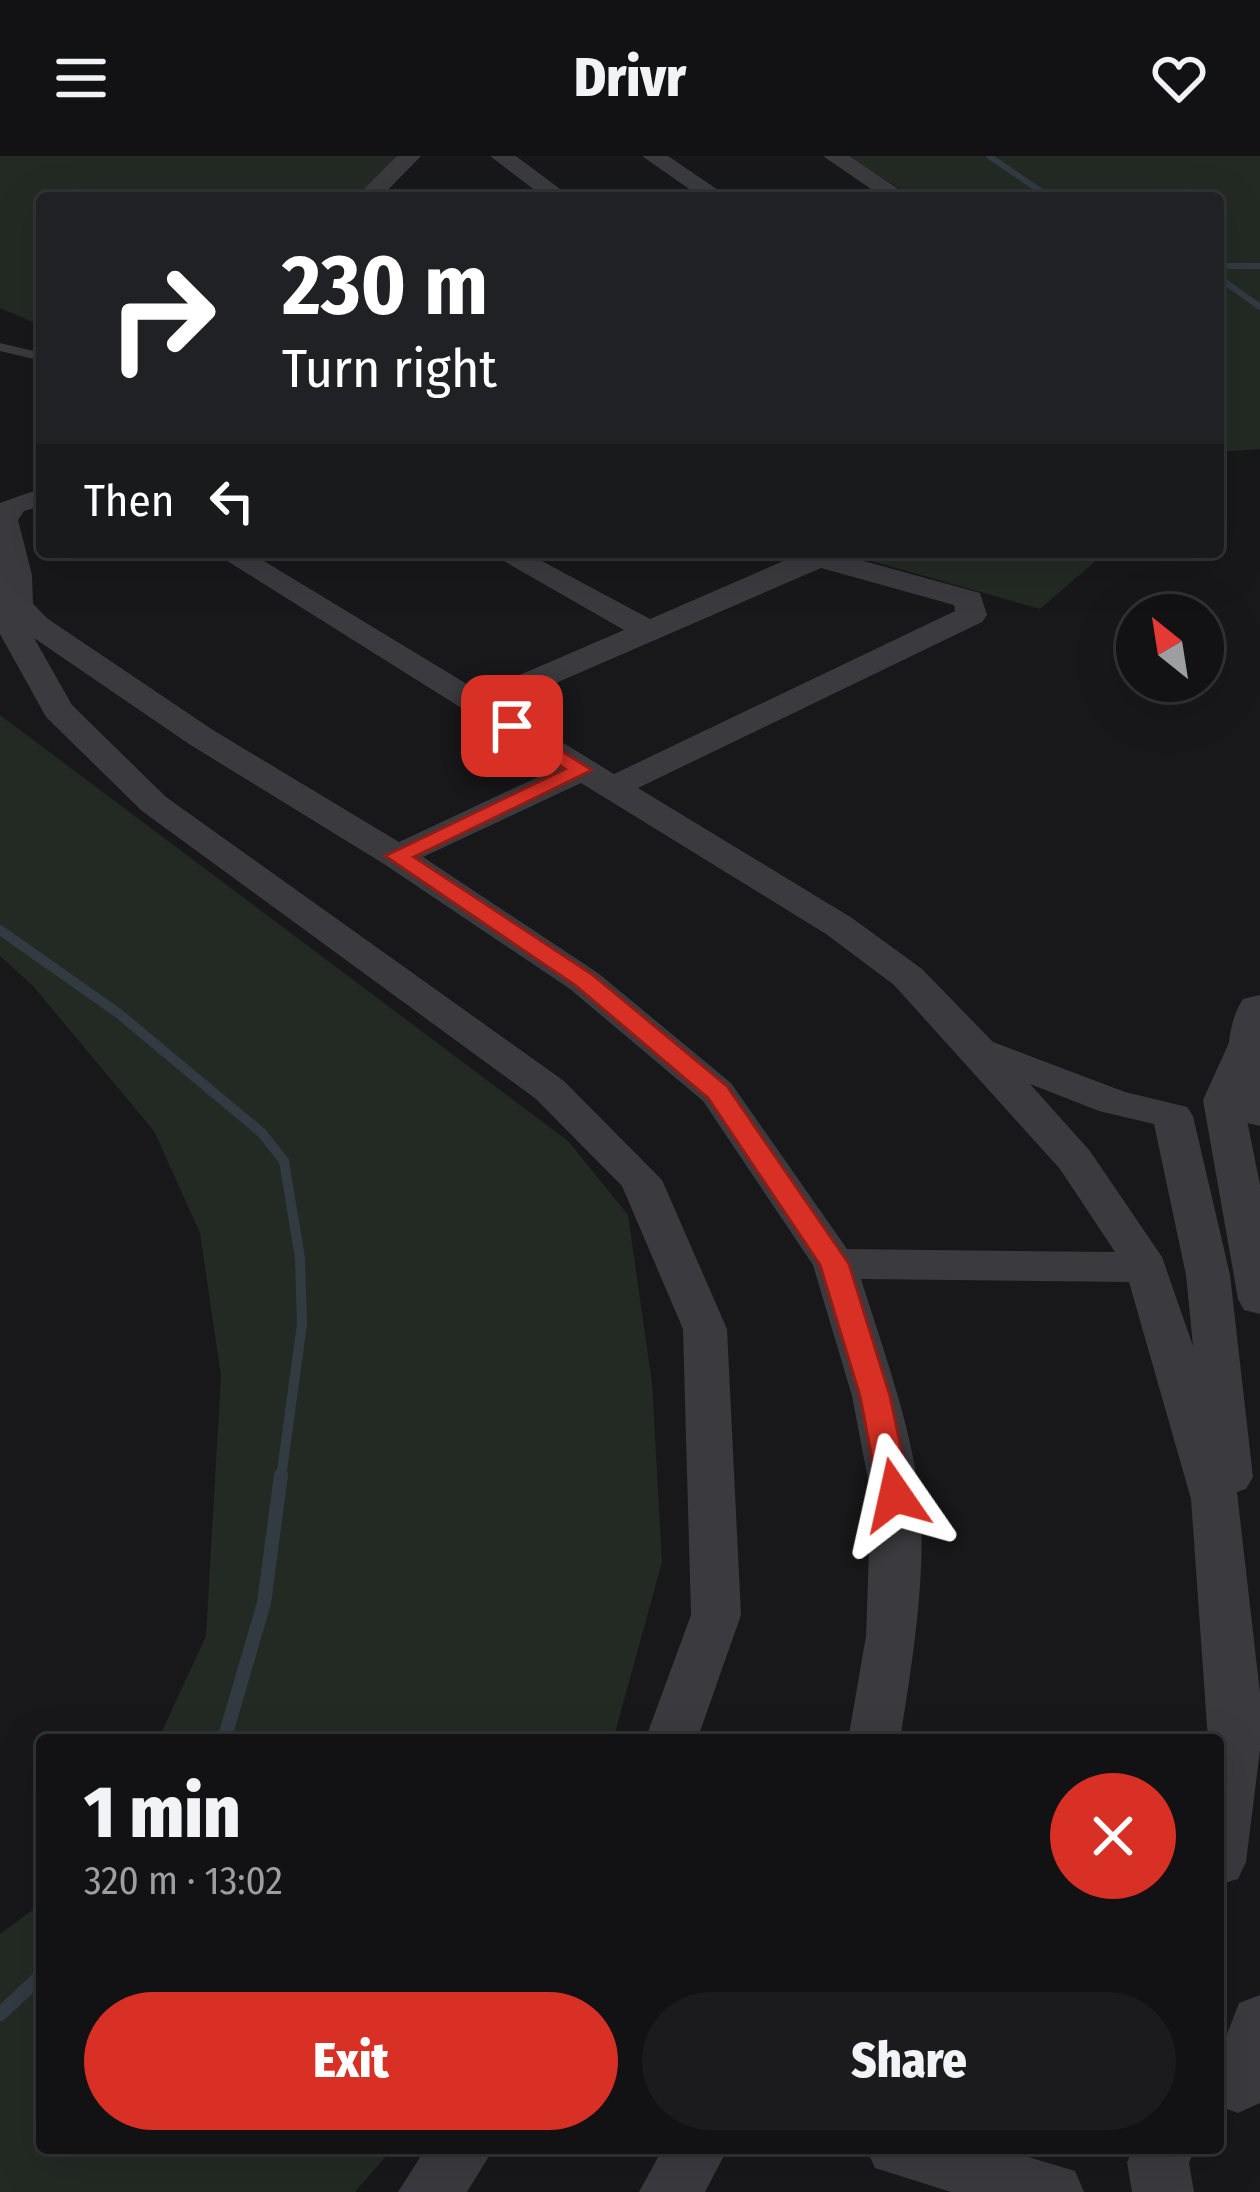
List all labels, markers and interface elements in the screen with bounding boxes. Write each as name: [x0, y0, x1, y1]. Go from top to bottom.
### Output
icon: menu: [48, 45, 114, 111]
icon: heart: [1146, 45, 1212, 111]
text: Drivr: [574, 46, 686, 110]
text: 230 m: [282, 235, 488, 336]
icon: right: [84, 240, 240, 396]
text: Turn right: [282, 337, 497, 401]
icon: left: [199, 468, 265, 534]
text: Then: [84, 474, 175, 528]
north arrow: [1116, 594, 1224, 702]
map controls: [1116, 594, 1224, 702]
pin: [461, 675, 563, 777]
icon: arrive: [479, 693, 545, 759]
position arrow: [832, 1432, 958, 1558]
text: 1 min: [84, 1770, 241, 1856]
button: close: [1050, 1773, 1176, 1899]
text: 320 m · 13:02: [84, 1858, 283, 1904]
button: Exit: [84, 1992, 618, 2130]
button: Share: [642, 1992, 1176, 2130]

